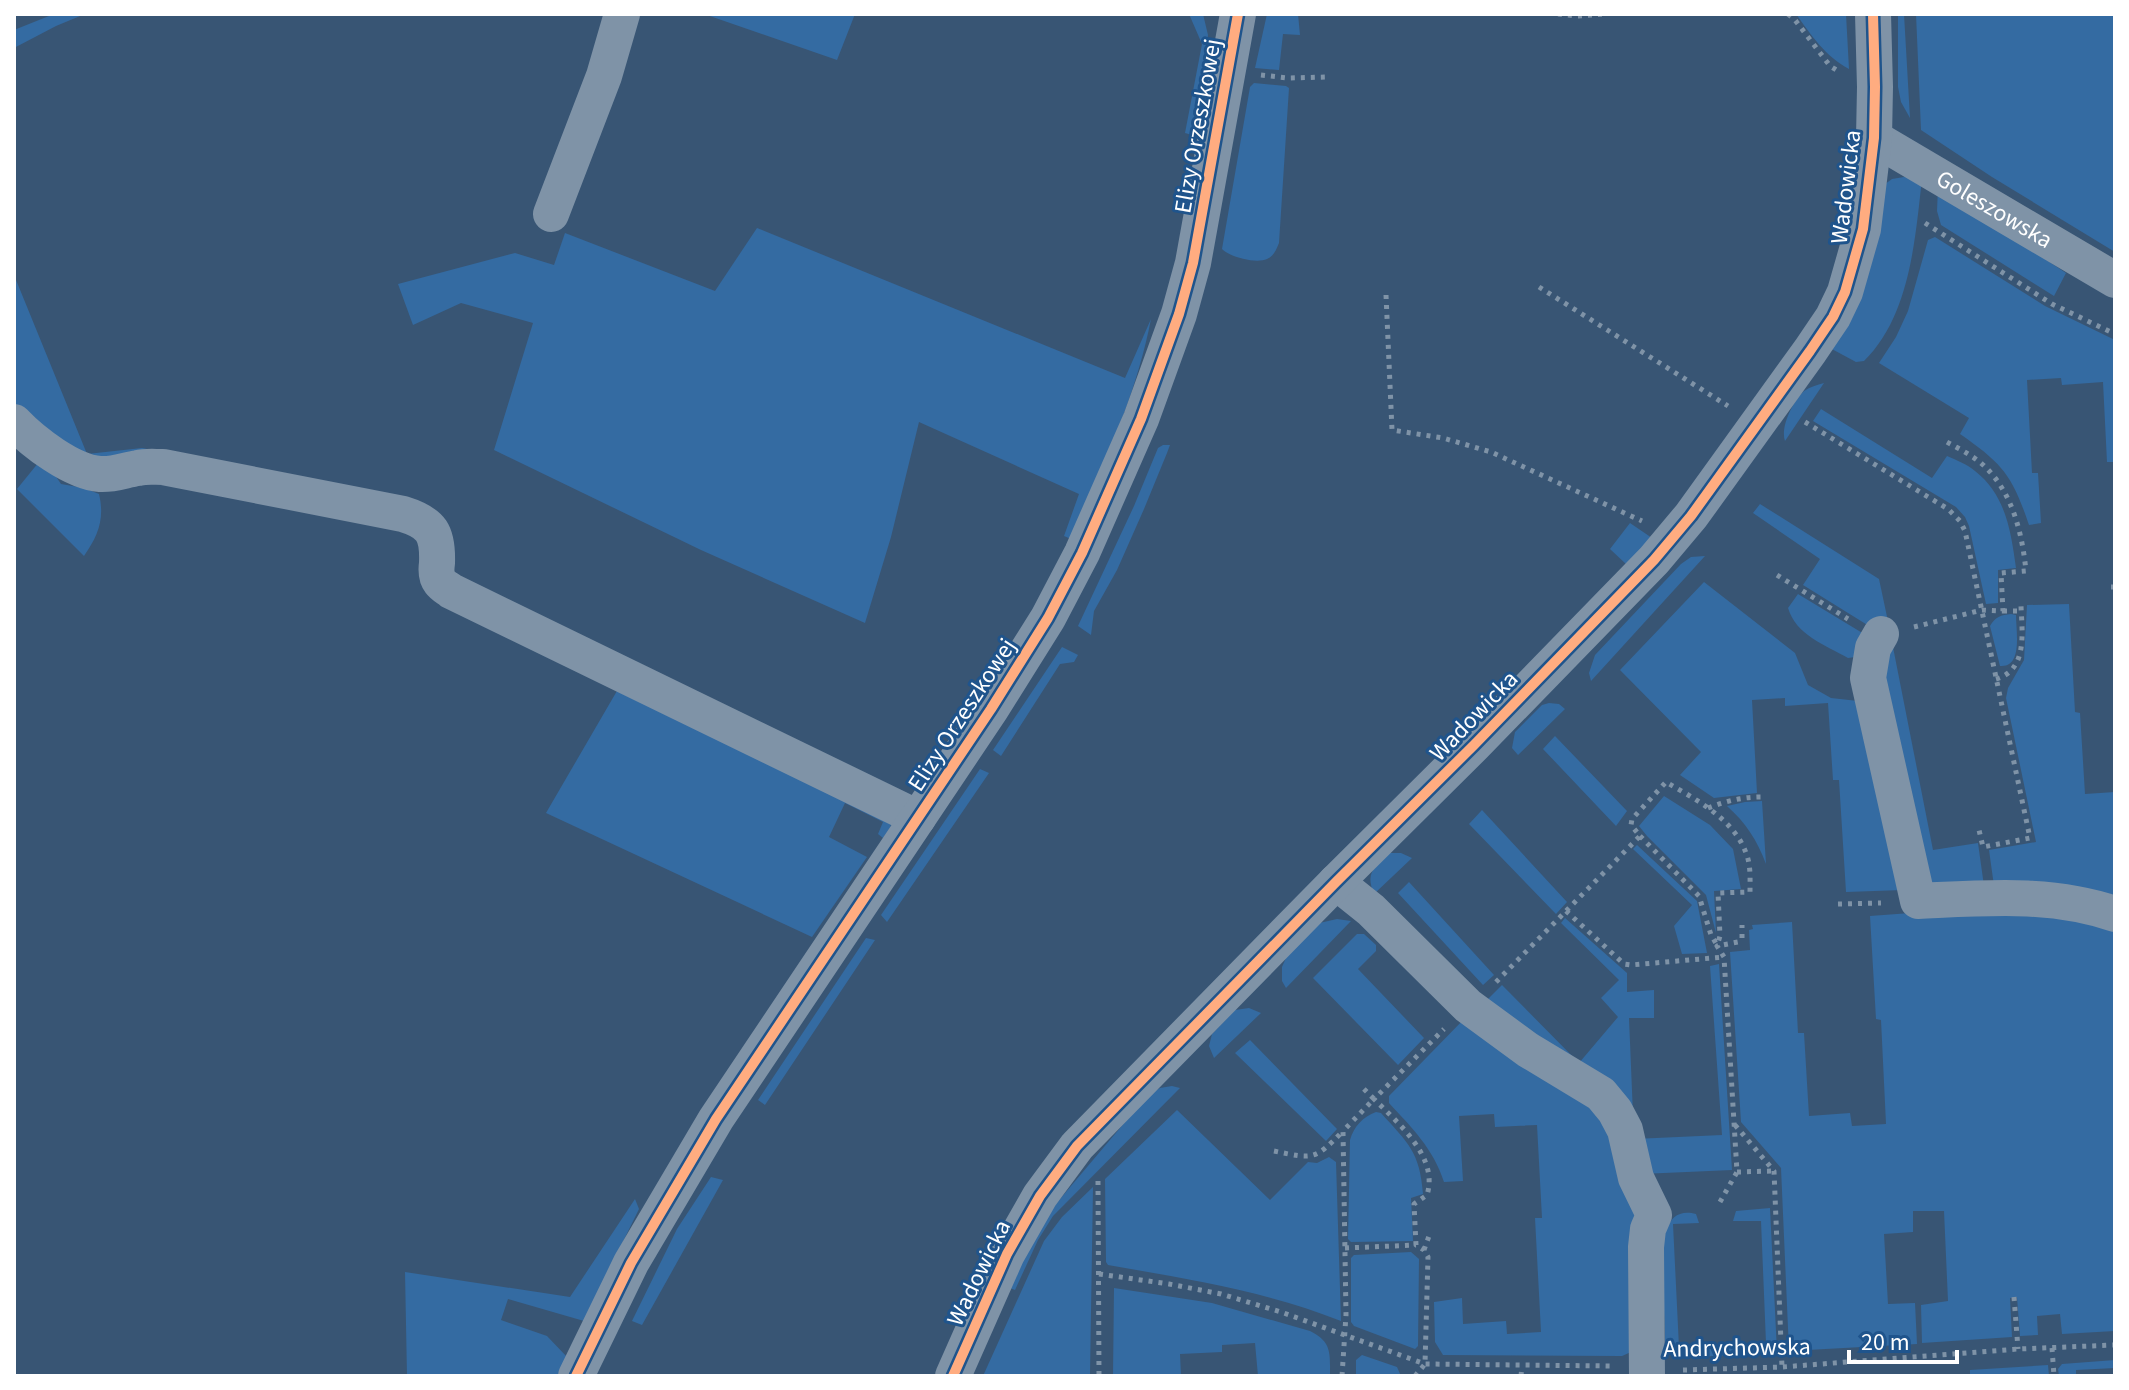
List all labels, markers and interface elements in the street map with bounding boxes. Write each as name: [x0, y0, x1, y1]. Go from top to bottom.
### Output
street label: Elizy Orzeszkowej: [1165, 36, 1231, 216]
street label: Wadowicka: [1822, 128, 1870, 246]
street label: Goleszowska: [1930, 161, 2059, 257]
street label: Elizy Orzeszkowej: [899, 631, 1025, 799]
street label: Wadowicka: [1422, 663, 1526, 769]
street label: Wadowicka: [938, 1214, 1020, 1332]
scale bar: [1849, 1314, 1957, 1364]
text: 20 m: [1861, 1325, 1910, 1360]
street label: Andrychowska: [1663, 1329, 1811, 1367]

